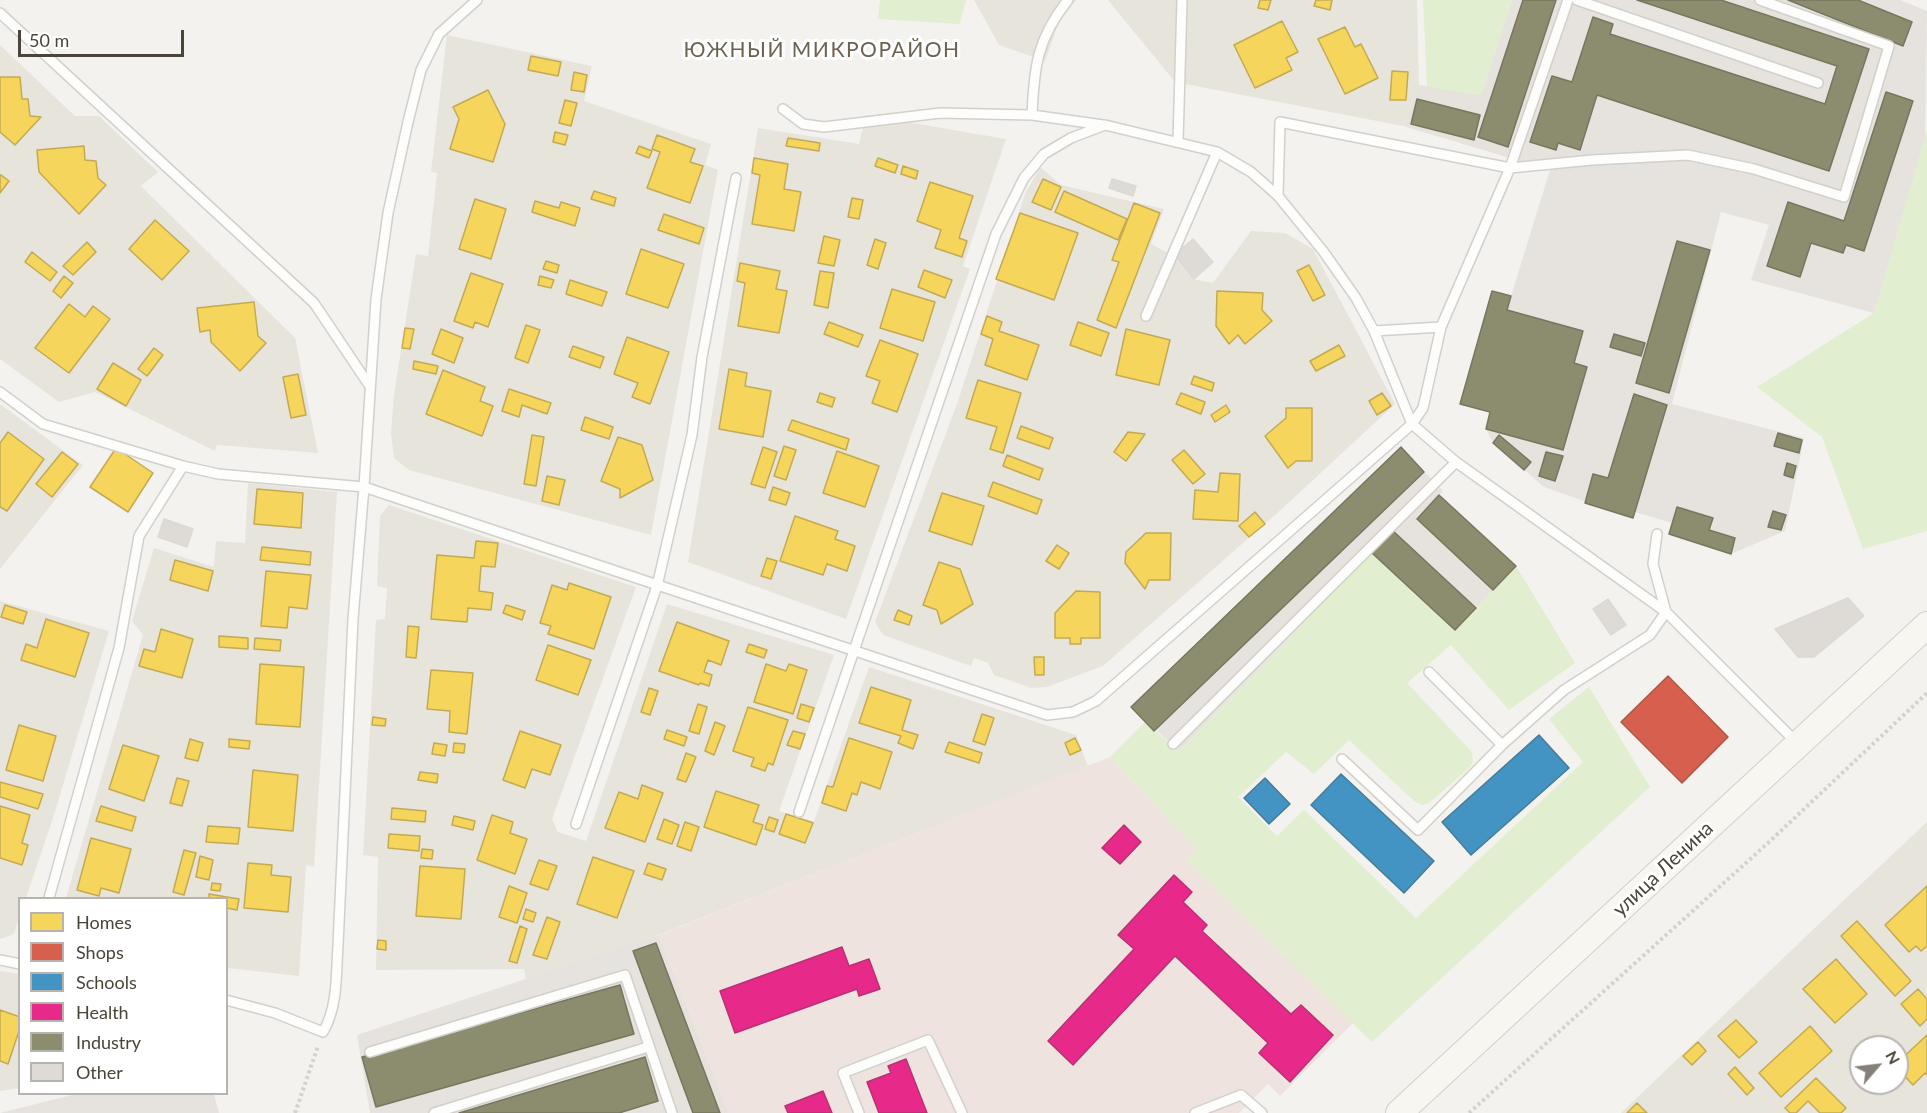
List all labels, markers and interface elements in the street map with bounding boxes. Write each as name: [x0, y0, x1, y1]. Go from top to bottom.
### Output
scale bar: [21, 18, 188, 56]
text: 50 m: [29, 29, 69, 51]
district label: ЮЖНЫЙ МИКРОРАЙОН: [683, 37, 961, 63]
street label: улица Ленина: [1608, 816, 1718, 922]
legend: [18, 897, 228, 1095]
text: Homes: [76, 911, 132, 933]
text: Shops: [76, 941, 124, 963]
text: Schools: [76, 971, 137, 993]
text: Health: [76, 1001, 129, 1023]
text: Industry: [76, 1031, 141, 1053]
north arrow: [1849, 1035, 1909, 1095]
text: N: [1882, 1047, 1905, 1067]
text: Other: [76, 1061, 123, 1083]

